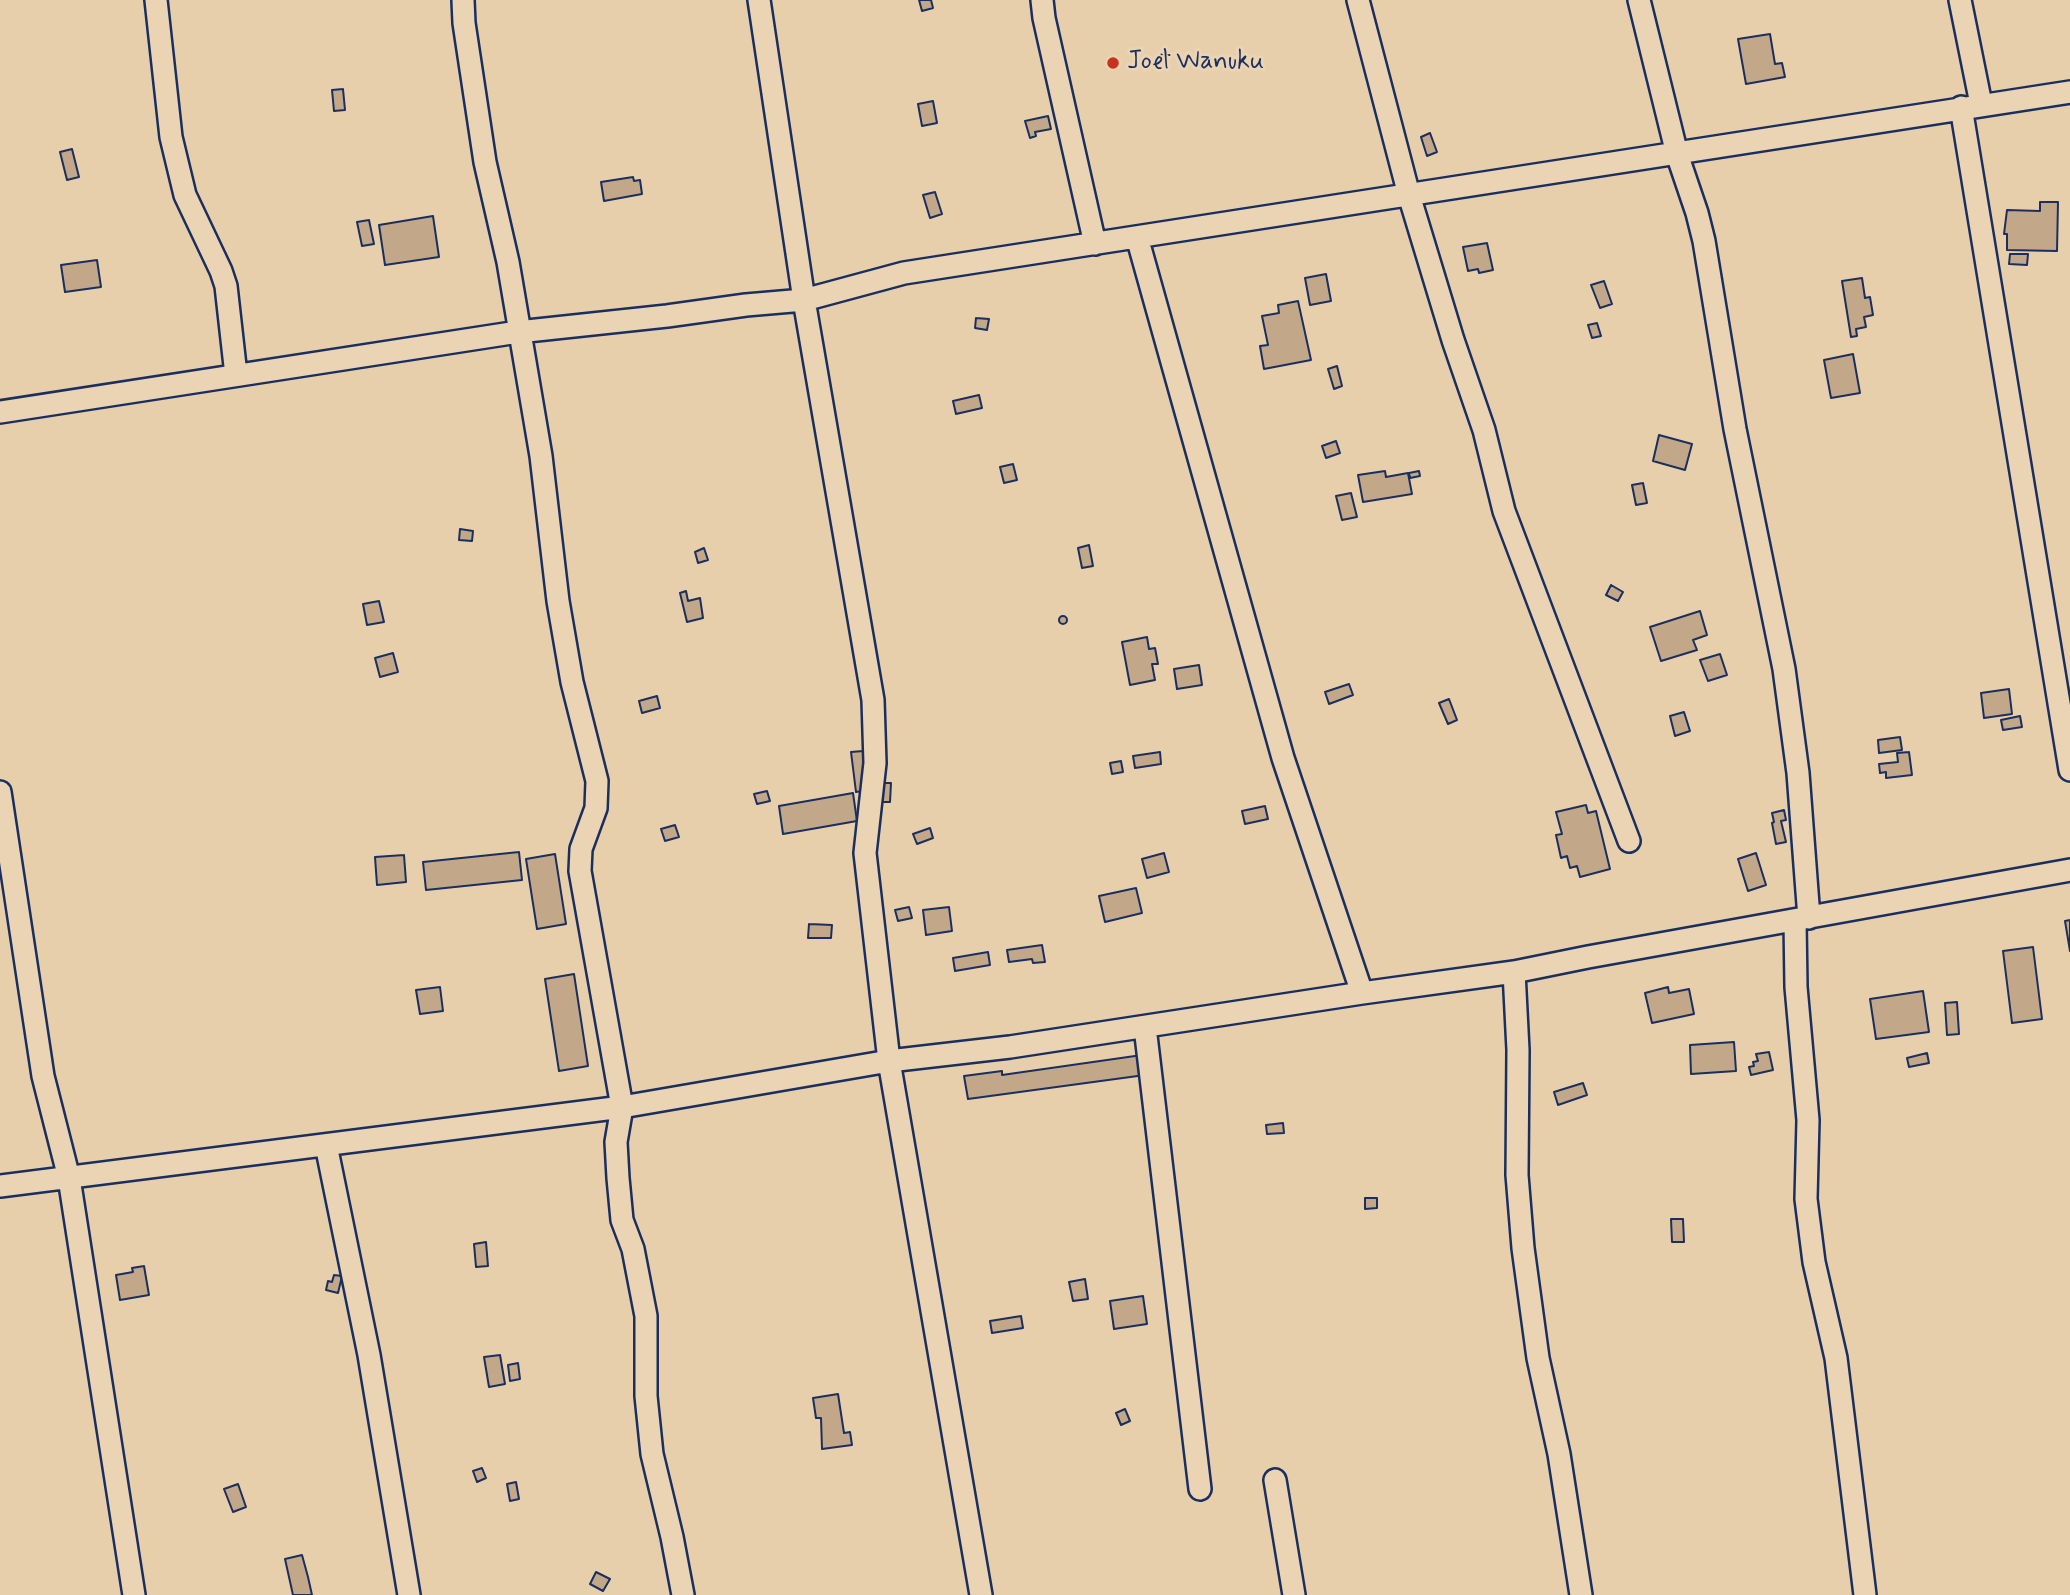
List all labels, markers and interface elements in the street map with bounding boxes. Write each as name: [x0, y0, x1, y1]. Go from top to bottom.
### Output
place label: Joël Wanuku: [1127, 47, 1264, 79]
marker: Joël Wanuku: [1105, 55, 1121, 71]

